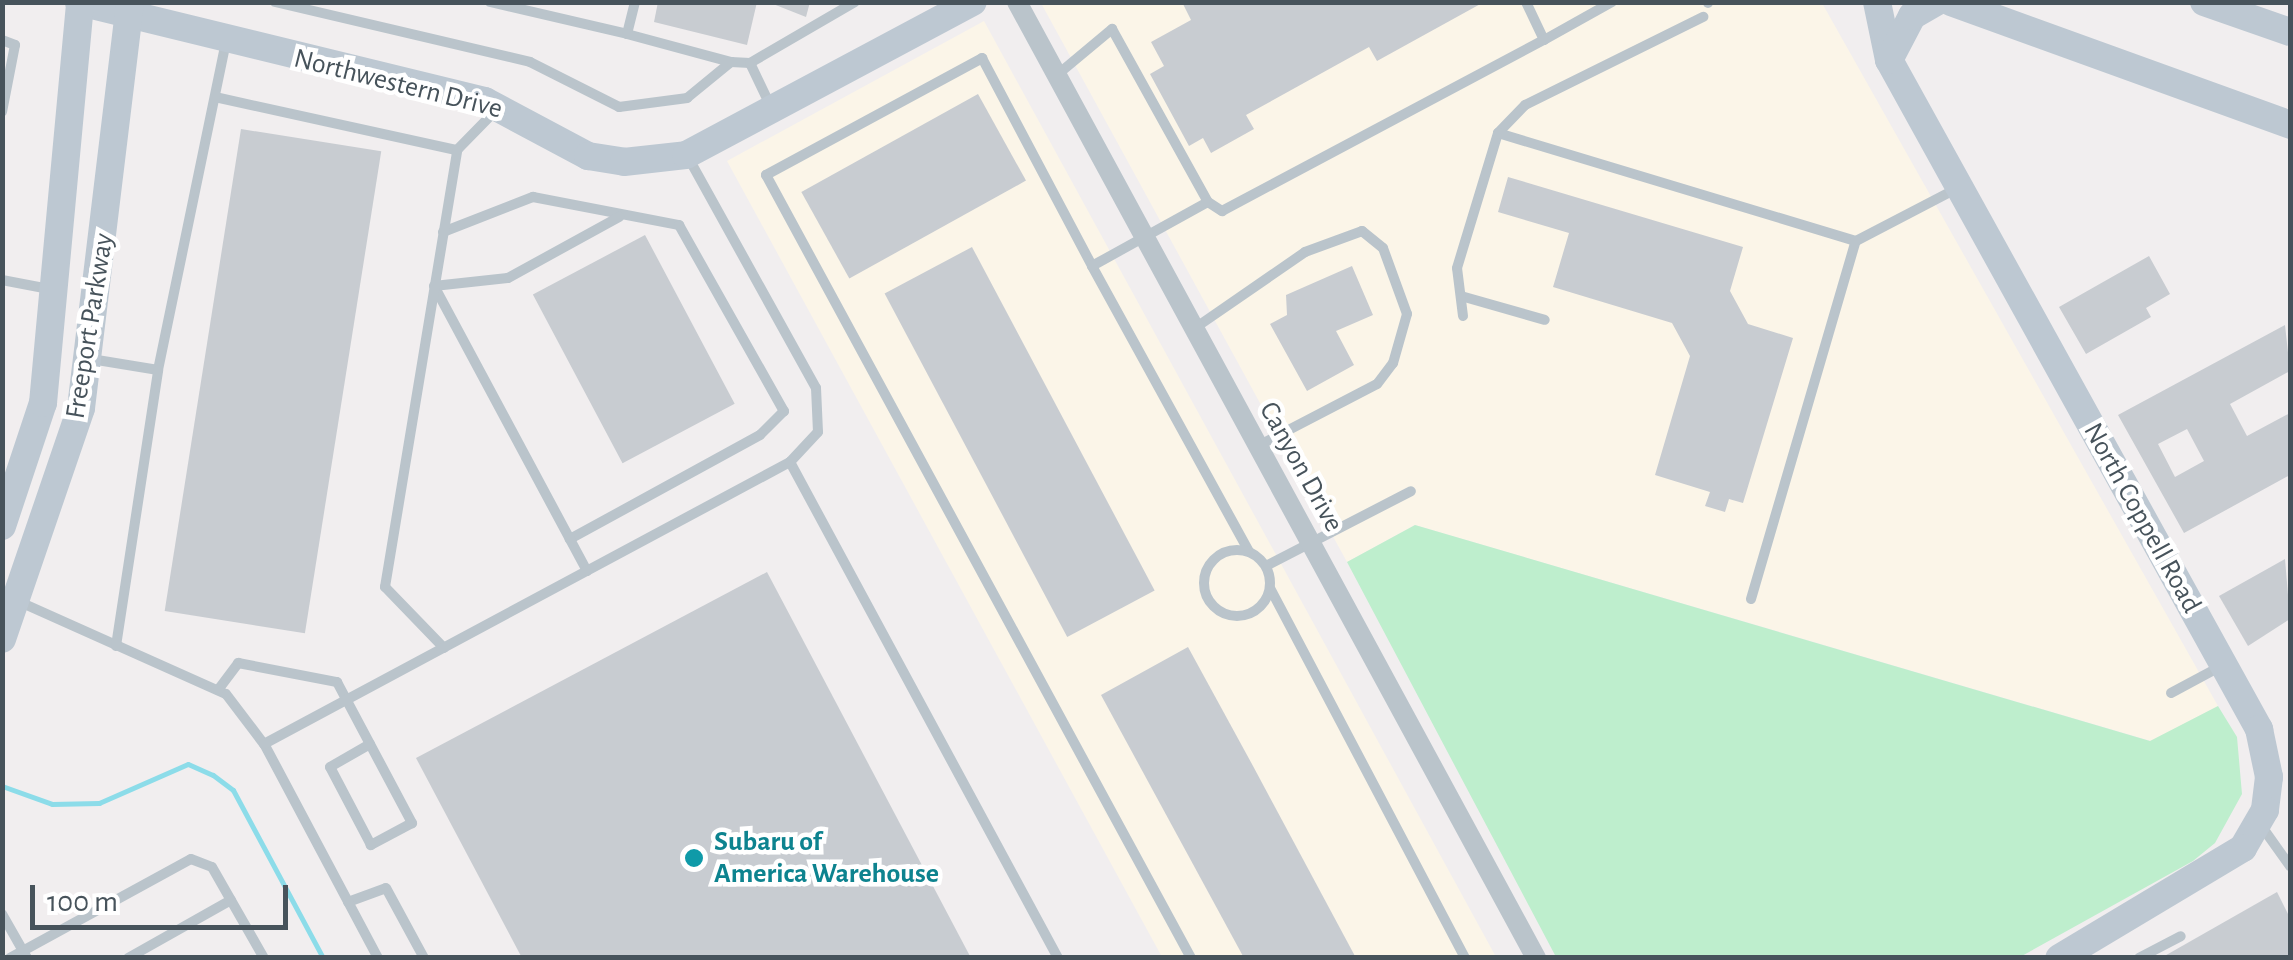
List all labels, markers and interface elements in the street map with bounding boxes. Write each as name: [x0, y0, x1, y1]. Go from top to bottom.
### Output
street label: Northwestern Drive: [290, 42, 506, 126]
street label: Freeport Parkway: [59, 231, 121, 421]
street label: Canyon Drive: [1252, 396, 1350, 538]
street label: North Coppell Road: [2076, 417, 2208, 619]
place label: Subaru of America Warehouse: [714, 825, 939, 891]
marker: Subaru of America Warehouse: [683, 847, 705, 869]
scale bar: [35, 865, 292, 927]
text: 100 m: [47, 887, 118, 917]

